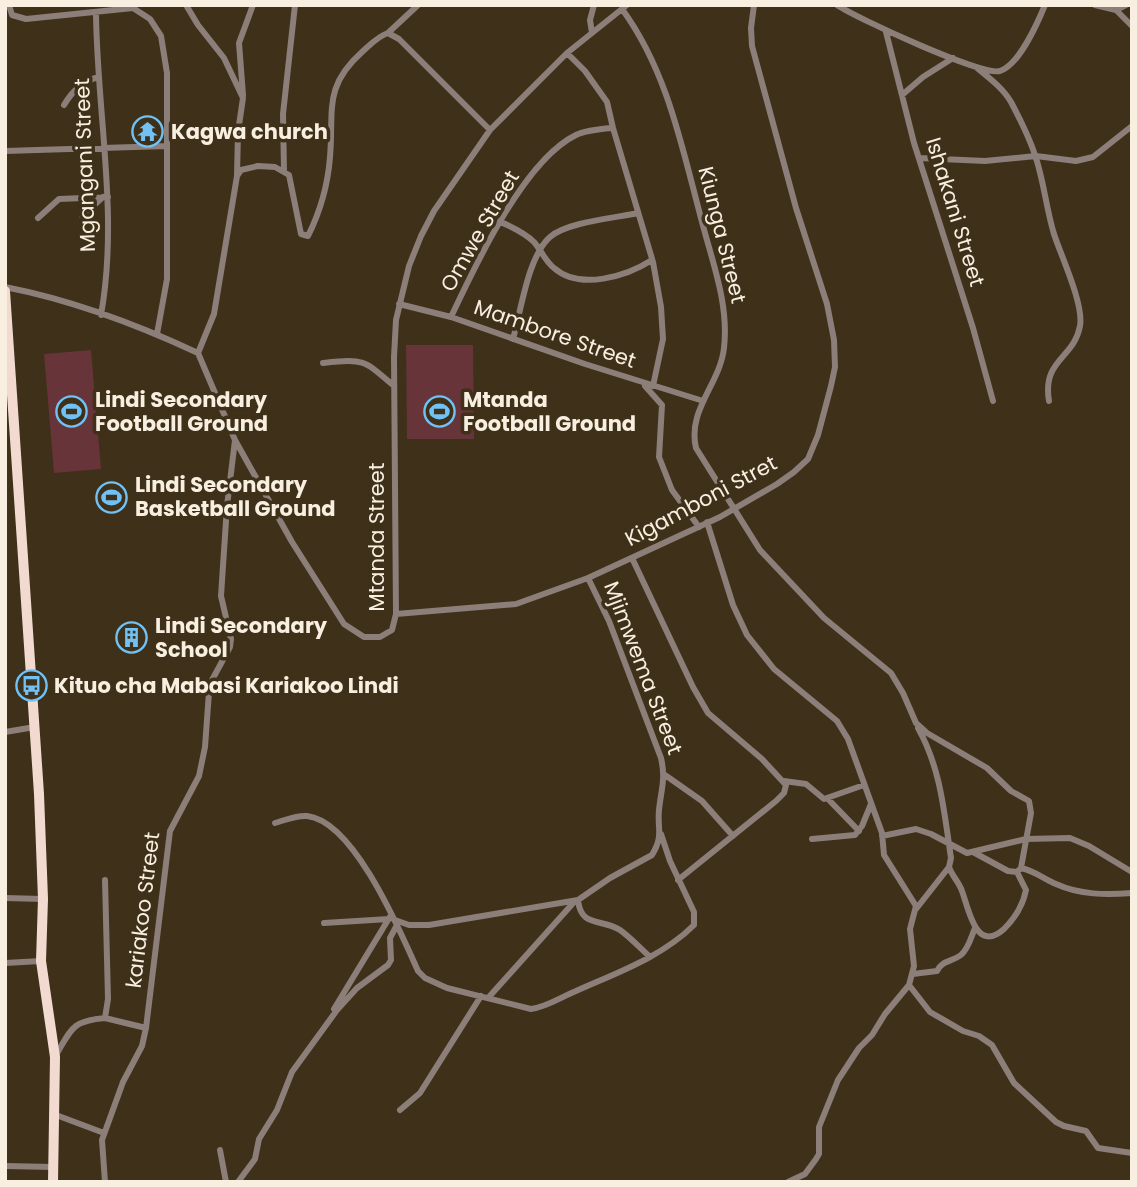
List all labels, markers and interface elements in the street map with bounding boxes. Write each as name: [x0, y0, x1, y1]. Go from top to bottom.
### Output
street label: Mgangani Street: [67, 78, 102, 252]
temple icon: Kagwa church: [131, 115, 165, 149]
place label: Kagwa church: [171, 117, 328, 146]
street label: Ishakani Street: [919, 134, 992, 290]
street label: Kiunga Street: [691, 163, 754, 306]
street label: Omwe Street: [433, 165, 526, 297]
street label: Mambore Street: [470, 292, 640, 375]
place label: Lindi Secondary Football Ground: [95, 385, 268, 438]
place label: Mtanda Football Ground: [463, 385, 636, 438]
sports icon: Lindi Secondary Football Ground: [55, 395, 89, 429]
sports icon: Mtanda Football Ground: [423, 395, 457, 429]
street label: Kigamboni Stret: [620, 448, 782, 553]
street label: Mtanda Street: [362, 463, 391, 611]
place label: Lindi Secondary Basketball Ground: [135, 470, 336, 523]
sports icon: Lindi Secondary Basketball Ground: [95, 480, 129, 514]
street label: Mjimwema Street: [597, 577, 690, 759]
place label: Lindi Secondary School: [155, 611, 328, 664]
building icon: Lindi Secondary School: [115, 621, 149, 655]
bus stop icon: Kituo cha Mabasi Kariakoo Lindi: [14, 669, 48, 703]
place label: Kituo cha Mabasi Kariakoo Lindi: [54, 671, 399, 700]
street label: kariakoo Street: [119, 830, 166, 990]

